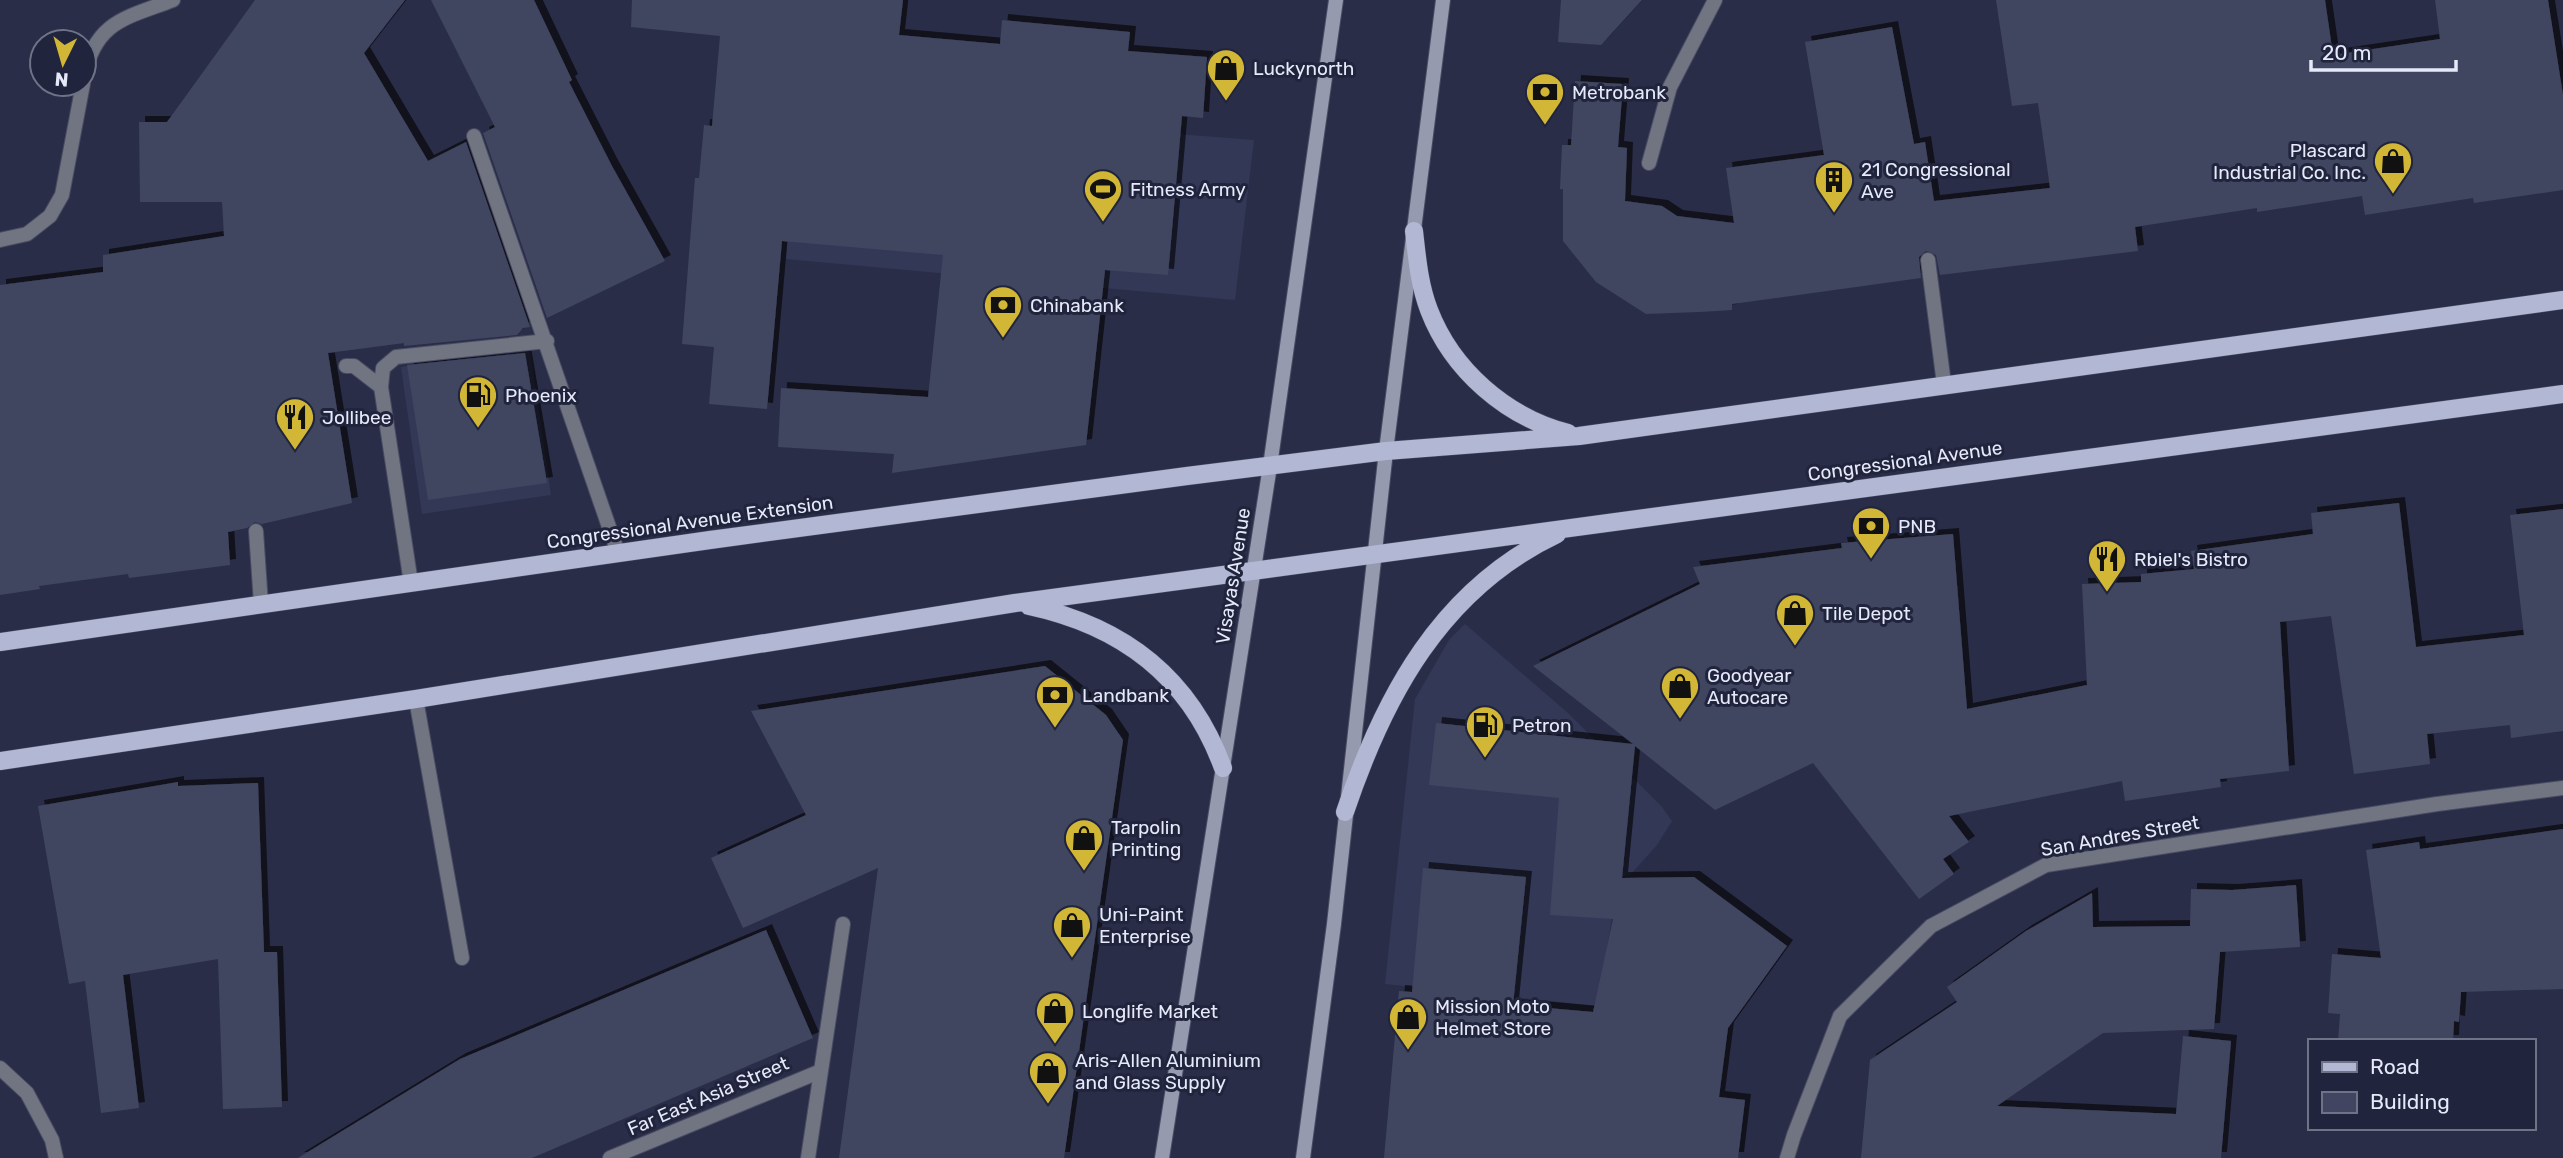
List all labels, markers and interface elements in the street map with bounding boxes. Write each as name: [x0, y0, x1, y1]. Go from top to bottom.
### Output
north arrow: [28, 28, 98, 98]
scale bar: [2311, 28, 2456, 72]
text: 20 m: [2322, 40, 2371, 65]
shop icon: Luckynorth: [1205, 47, 1247, 102]
place label: Luckynorth: [1253, 57, 1354, 80]
text: N: [54, 67, 69, 91]
bank icon: Metrobank: [1524, 71, 1566, 126]
place label: Metrobank: [1572, 81, 1666, 104]
place label: Plascard Industrial Co. Inc.: [2213, 139, 2366, 184]
shop icon: Plascard Industrial Co. Inc.: [2372, 140, 2414, 195]
place label: 21 Congressional Ave: [1861, 158, 2011, 203]
building icon: 21 Congressional Ave: [1813, 159, 1855, 214]
sports icon: Fitness Army: [1082, 168, 1124, 223]
place label: Fitness Army: [1130, 178, 1246, 201]
bank icon: Chinabank: [982, 284, 1024, 339]
place label: Chinabank: [1030, 294, 1124, 317]
fuel station icon: Phoenix: [457, 374, 499, 429]
place label: Phoenix: [505, 384, 577, 407]
restaurant icon: Jollibee: [274, 396, 316, 451]
place label: Jollibee: [322, 406, 391, 429]
street label: Congressional Avenue: [1806, 436, 2004, 486]
street label: Congressional Avenue Extension: [545, 491, 835, 553]
bank icon: PNB: [1850, 505, 1892, 560]
street label: Visayas Avenue: [1211, 506, 1255, 646]
place label: PNB: [1898, 515, 1936, 538]
restaurant icon: Rbiel's Bistro: [2086, 538, 2128, 593]
place label: Rbiel's Bistro: [2134, 548, 2248, 571]
shop icon: Tile Depot: [1774, 592, 1816, 647]
place label: Tile Depot: [1822, 602, 1911, 625]
place label: Goodyear Autocare: [1707, 664, 1792, 709]
shop icon: Goodyear Autocare: [1659, 665, 1701, 720]
bank icon: Landbank: [1034, 674, 1076, 729]
place label: Landbank: [1082, 684, 1169, 707]
fuel station icon: Petron: [1464, 704, 1506, 759]
place label: Petron: [1512, 714, 1572, 737]
street label: San Andres Street: [2039, 811, 2202, 861]
place label: Tarpolin Printing: [1111, 816, 1181, 861]
shop icon: Tarpolin Printing: [1063, 817, 1105, 872]
place label: Uni-Paint Enterprise: [1099, 903, 1191, 948]
shop icon: Uni-Paint Enterprise: [1051, 904, 1093, 959]
shop icon: Longlife Market: [1034, 990, 1076, 1045]
place label: Mission Moto Helmet Store: [1435, 995, 1551, 1040]
shop icon: Mission Moto Helmet Store: [1387, 996, 1429, 1051]
place label: Longlife Market: [1082, 1000, 1219, 1023]
legend: [2308, 1039, 2535, 1130]
place label: Aris-Allen Aluminium and Glass Supply: [1075, 1049, 1261, 1094]
shop icon: Aris-Allen Aluminium and Glass Supply: [1027, 1050, 1069, 1105]
street label: Far East Asia Street: [624, 1051, 793, 1140]
text: Road: [2370, 1054, 2420, 1079]
text: Building: [2370, 1089, 2450, 1114]

